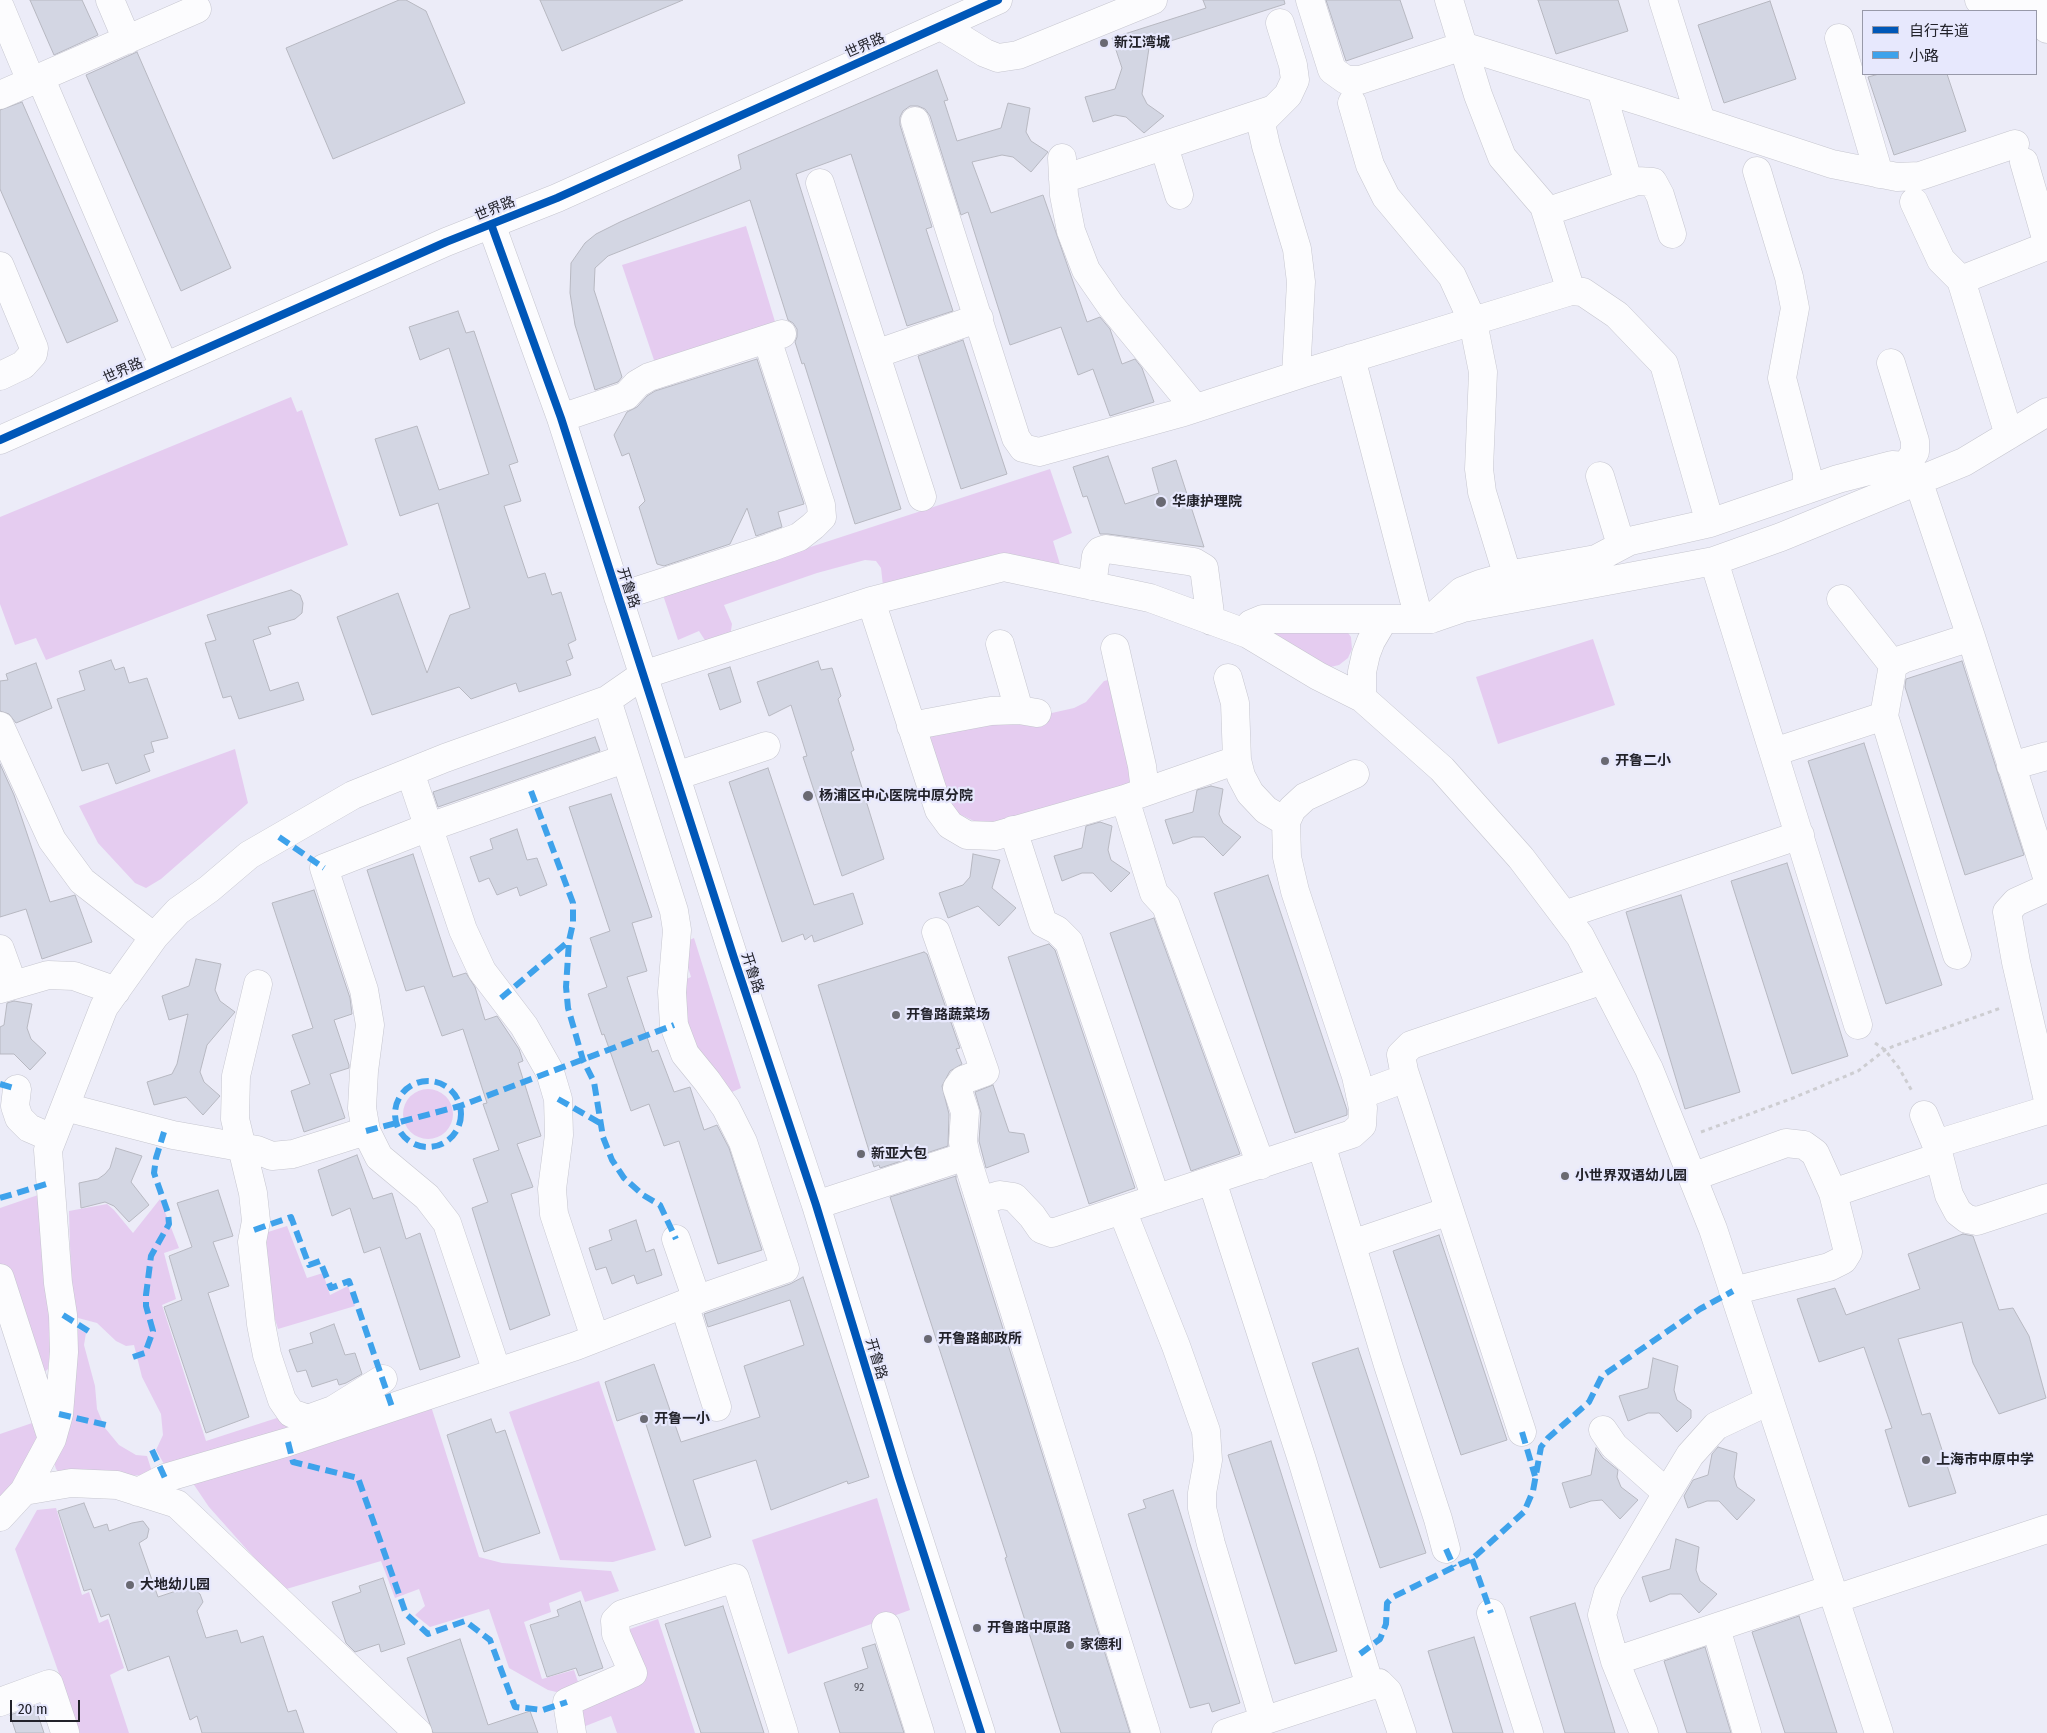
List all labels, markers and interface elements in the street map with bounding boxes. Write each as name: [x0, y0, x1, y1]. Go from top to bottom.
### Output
legend: [1862, 10, 2037, 75]
text: 自行车道: [1909, 22, 1969, 40]
street label: 世界路: [842, 30, 888, 62]
place label: 新江湾城: [1114, 35, 1170, 51]
marker: 新江湾城: [1098, 37, 1110, 49]
text: 小路: [1909, 47, 1939, 65]
street label: 世界路: [472, 193, 518, 225]
street label: 世界路: [100, 355, 146, 387]
place label: 华康护理院: [1172, 494, 1242, 510]
marker: 华康护理院: [1154, 495, 1168, 509]
street label: 开鲁路: [614, 565, 642, 611]
place label: 开鲁二小: [1615, 753, 1671, 769]
marker: 开鲁二小: [1599, 755, 1611, 767]
place label: 杨浦区中心医院中原分院: [819, 788, 973, 804]
marker: 杨浦区中心医院中原分院: [801, 789, 815, 803]
street label: 开鲁路: [738, 950, 766, 996]
place label: 开鲁路蔬菜场: [906, 1007, 990, 1023]
marker: 开鲁路蔬菜场: [890, 1009, 902, 1021]
place label: 新亚大包: [871, 1146, 927, 1162]
marker: 新亚大包: [855, 1148, 867, 1160]
place label: 小世界双语幼儿园: [1575, 1168, 1687, 1184]
marker: 小世界双语幼儿园: [1559, 1170, 1571, 1182]
place label: 开鲁路邮政所: [938, 1331, 1022, 1347]
marker: 开鲁路邮政所: [922, 1333, 934, 1345]
street label: 开鲁路: [862, 1336, 890, 1382]
place label: 开鲁一小: [654, 1411, 710, 1427]
marker: 开鲁一小: [638, 1413, 650, 1425]
place label: 上海市中原中学: [1936, 1452, 2034, 1468]
marker: 上海市中原中学: [1920, 1454, 1932, 1466]
place label: 大地幼儿园: [140, 1577, 210, 1593]
marker: 大地幼儿园: [124, 1579, 136, 1591]
place label: 开鲁路中原路: [987, 1620, 1071, 1636]
marker: 开鲁路中原路: [971, 1622, 983, 1634]
place label: 家德利: [1080, 1637, 1122, 1653]
marker: 家德利: [1064, 1639, 1076, 1651]
house number: 92: [854, 1681, 864, 1695]
scale bar: [12, 1690, 82, 1722]
text: 20 m: [18, 1700, 48, 1718]

